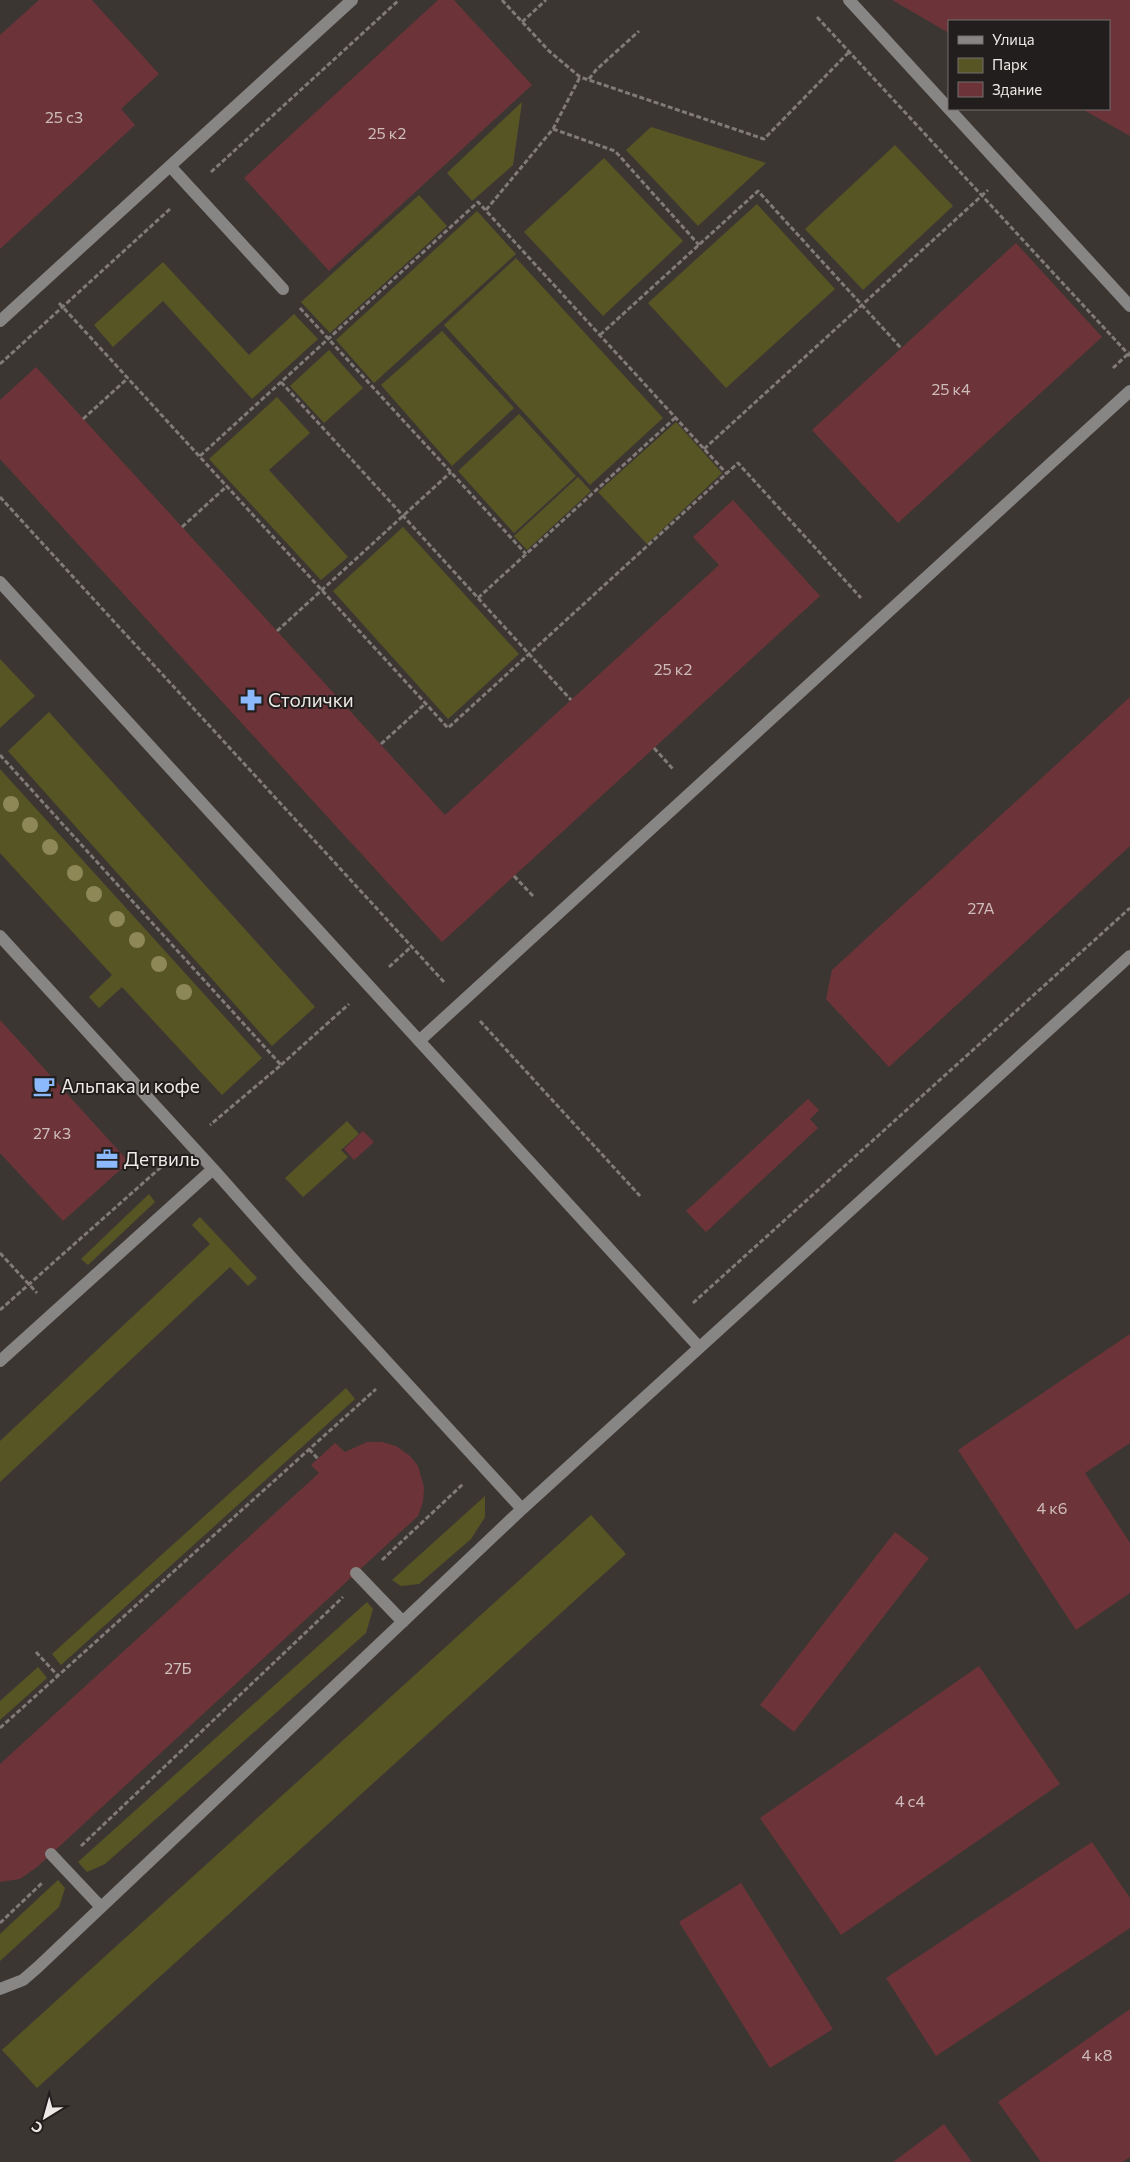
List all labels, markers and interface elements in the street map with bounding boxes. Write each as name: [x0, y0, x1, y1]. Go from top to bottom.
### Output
legend: [948, 20, 1110, 110]
text: Улица: [992, 30, 1034, 48]
text: Парк: [992, 55, 1028, 73]
text: Здание: [992, 80, 1042, 98]
house number: 25 с3: [45, 107, 83, 126]
house number: 25 к2: [368, 123, 406, 142]
house number: 25 к4: [931, 379, 971, 398]
house number: 25 к2: [654, 659, 692, 678]
pharmacy icon: Столички: [238, 687, 264, 713]
place label: Столички: [268, 688, 354, 711]
house number: 27А: [968, 898, 994, 917]
cafe icon: Альпака и кофе: [31, 1073, 57, 1099]
place label: Альпака и кофе: [61, 1074, 200, 1097]
house number: 27 к3: [33, 1123, 71, 1142]
office icon: Детвиль: [94, 1146, 120, 1172]
place label: Детвиль: [124, 1147, 200, 1170]
house number: 4 к6: [1037, 1498, 1067, 1517]
house number: 27Б: [164, 1658, 192, 1677]
house number: 4 с4: [895, 1791, 925, 1810]
house number: 4 к8: [1082, 2045, 1112, 2064]
north arrow: [20, 2092, 70, 2142]
text: С: [28, 2118, 46, 2137]

